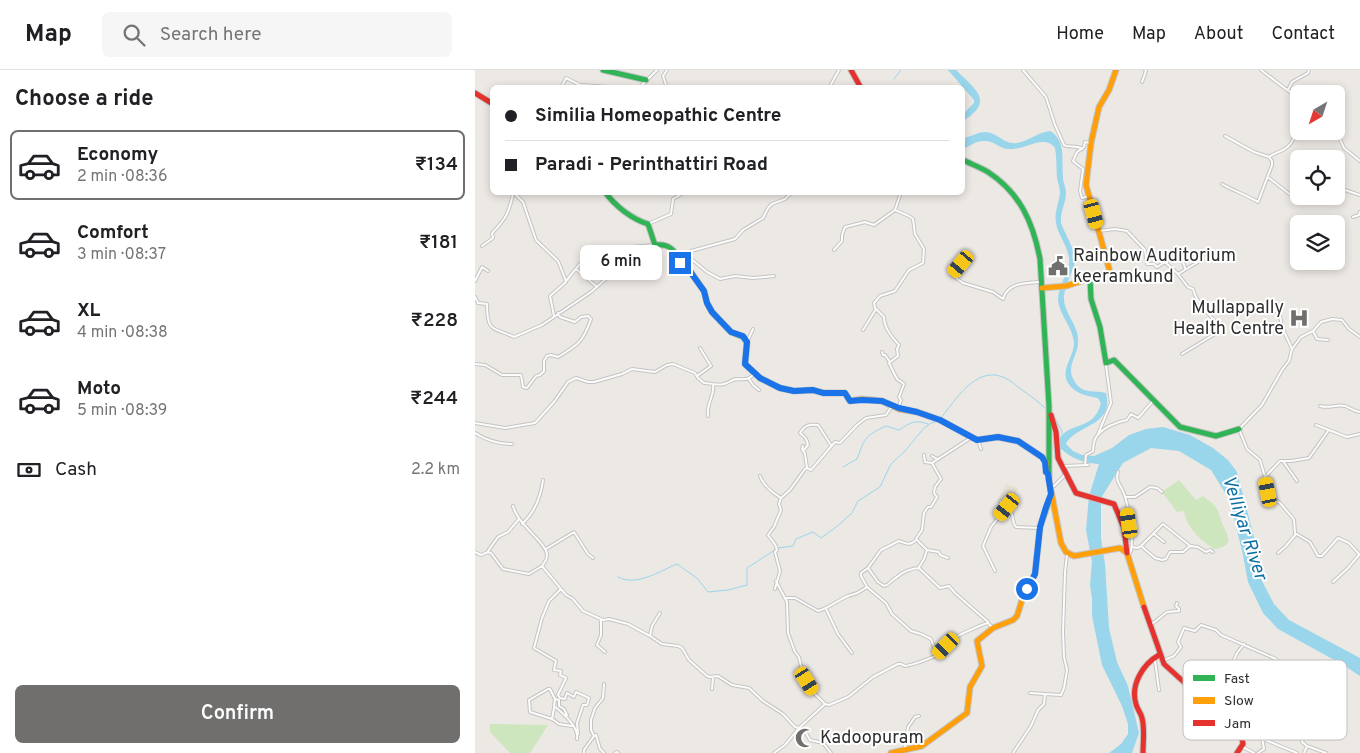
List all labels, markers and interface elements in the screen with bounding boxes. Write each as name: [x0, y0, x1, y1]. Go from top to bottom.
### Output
search box: [102, 12, 452, 57]
text: Map: [25, 20, 72, 50]
icon: search: [120, 21, 148, 49]
text: Search here: [160, 23, 261, 47]
text: Home: [1056, 23, 1104, 46]
text: Map: [1132, 23, 1166, 46]
text: About: [1194, 23, 1243, 46]
text: Contact: [1271, 23, 1335, 46]
north arrow: [1290, 85, 1345, 140]
map controls: [1290, 85, 1345, 270]
text: Choose a ride: [15, 86, 153, 113]
text: Similia Homeopathic Centre: [535, 104, 781, 128]
icon: car: [17, 143, 62, 188]
text: Economy: [77, 143, 158, 167]
button: locate: [1290, 150, 1345, 205]
text: ₹134: [415, 153, 458, 177]
text: Paradi - Perinthattiri Road: [535, 153, 768, 177]
text: 2 min · 08:36: [77, 167, 168, 187]
car: [1082, 198, 1105, 230]
button: layers: [1290, 215, 1345, 270]
icon: car: [17, 221, 62, 266]
text: Comfort: [77, 221, 149, 245]
text: ₹181: [419, 231, 458, 255]
text: 3 min · 08:37: [77, 245, 166, 265]
place label: Rainbow Auditorium keeramkund: [1073, 245, 1236, 289]
callout: 6 min: [580, 246, 663, 280]
car: [945, 248, 976, 280]
text: 6 min: [600, 252, 642, 272]
route end: [669, 252, 691, 274]
public building icon: Rainbow Auditorium keeramkund: [1047, 255, 1069, 277]
place label: Mullappally Health Centre: [1173, 297, 1284, 341]
icon: car: [17, 299, 62, 344]
text: XL: [77, 299, 100, 323]
hospital icon: Mullappally Health Centre: [1288, 307, 1310, 329]
text: ₹228: [411, 309, 458, 333]
text: 4 min · 08:38: [77, 323, 168, 343]
icon: car: [17, 377, 62, 422]
text: Moto: [77, 377, 121, 401]
text: ₹244: [410, 387, 458, 411]
text: 5 min · 08:39: [77, 401, 167, 421]
icon: cash: [15, 456, 43, 484]
text: Cash: [55, 458, 97, 482]
text: 2.2 km: [411, 460, 460, 480]
water label: Velliyar River: [1216, 473, 1273, 585]
car: [1257, 476, 1278, 508]
car: [991, 491, 1022, 523]
car: [1119, 507, 1138, 539]
route start: [1016, 578, 1038, 600]
car: [930, 630, 961, 662]
legend: [1183, 660, 1347, 740]
car: [792, 664, 821, 698]
text: Fast: [1224, 671, 1250, 688]
button: Confirm: [15, 685, 460, 743]
text: Slow: [1224, 693, 1254, 710]
text: Jam: [1224, 716, 1251, 733]
mosque icon: Kadoopuram: [794, 727, 816, 749]
place label: Kadoopuram: [820, 727, 924, 750]

